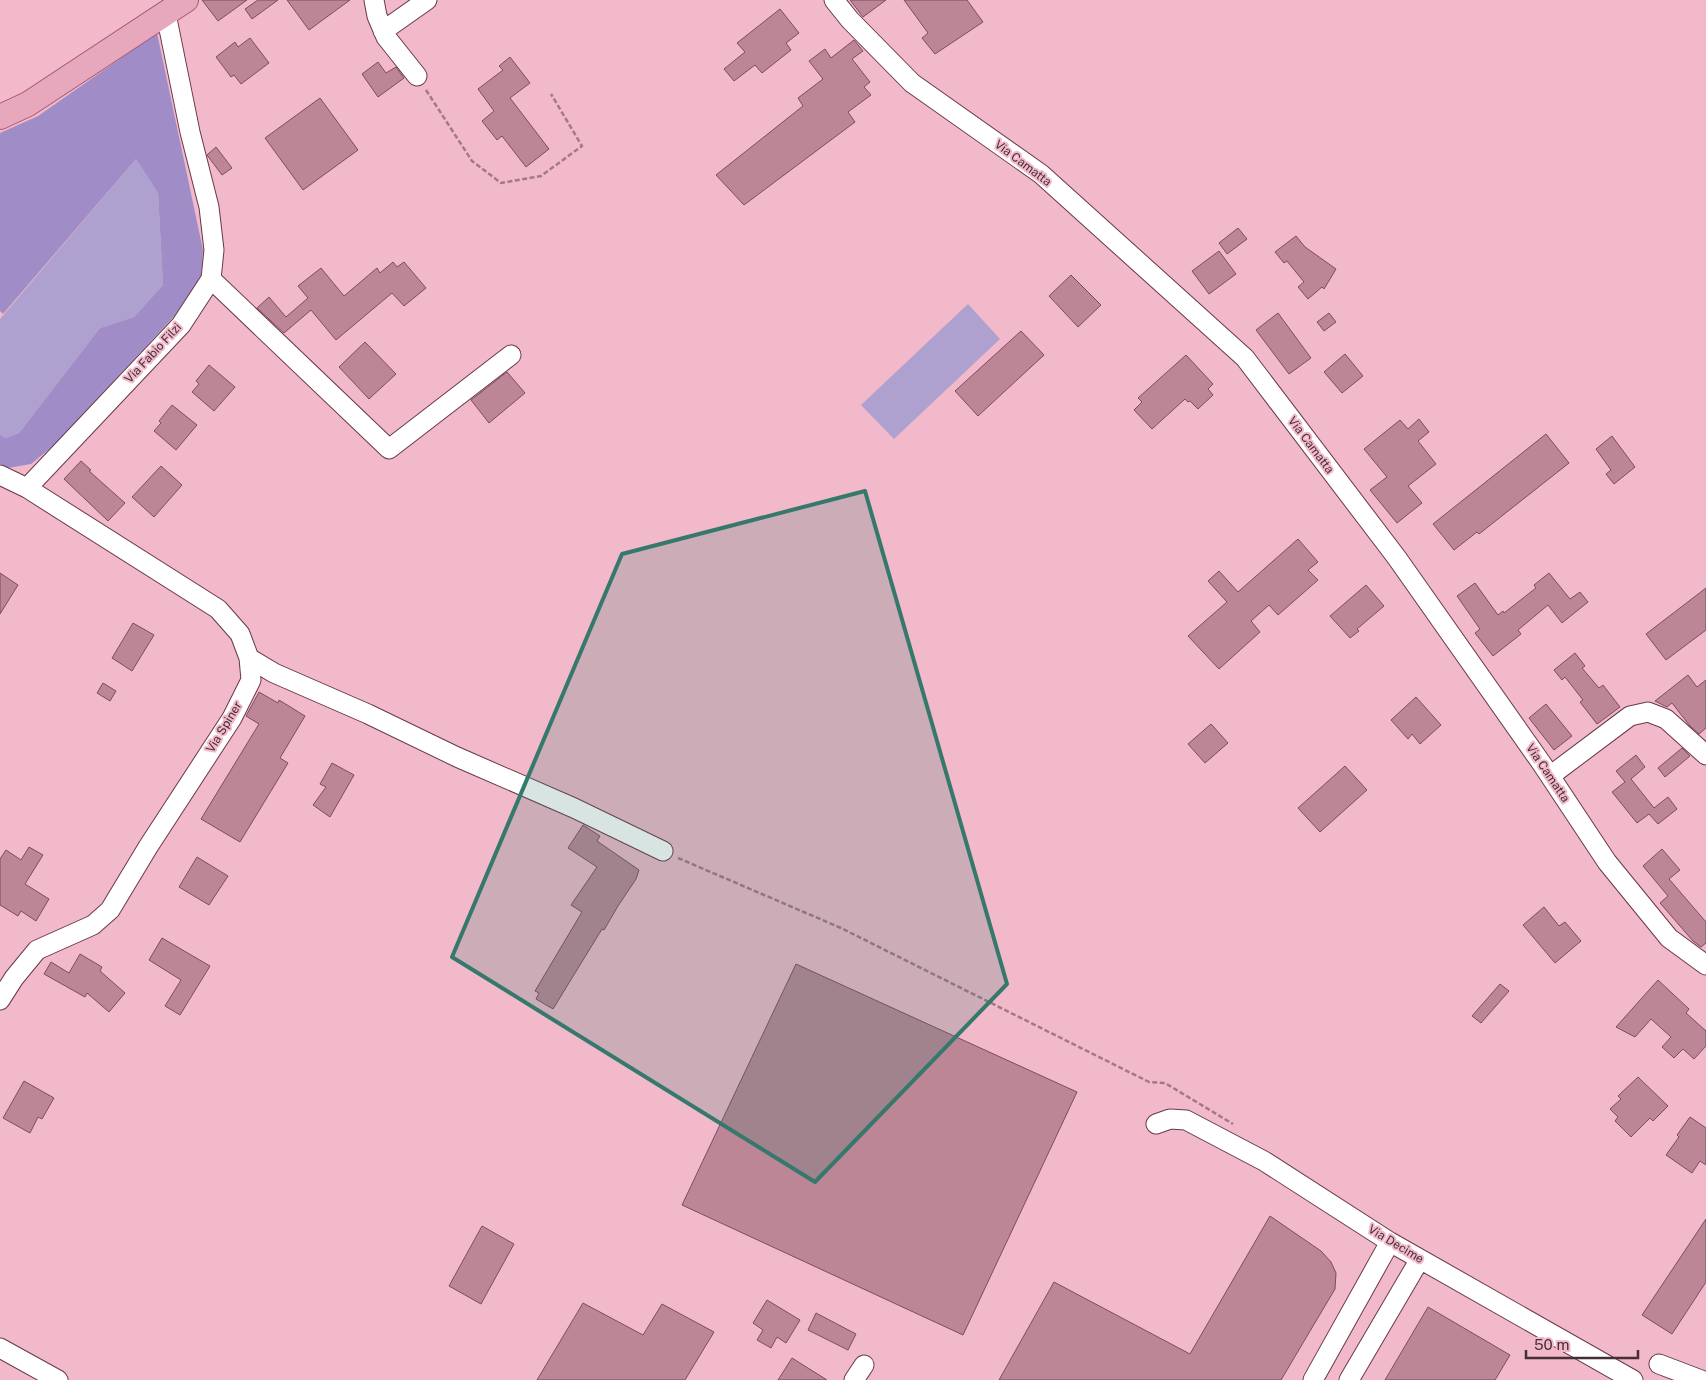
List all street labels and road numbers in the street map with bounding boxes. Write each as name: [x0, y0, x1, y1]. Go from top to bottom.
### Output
street label: Via Camatta: [992, 137, 1054, 189]
street label: Via Fabio Filzi: [122, 320, 184, 386]
street label: Via Camatta: [1285, 414, 1337, 476]
street label: Via Spiner: [203, 699, 245, 755]
street label: Via Camatta: [1523, 741, 1573, 805]
street label: Via Decime: [1366, 1222, 1427, 1266]

